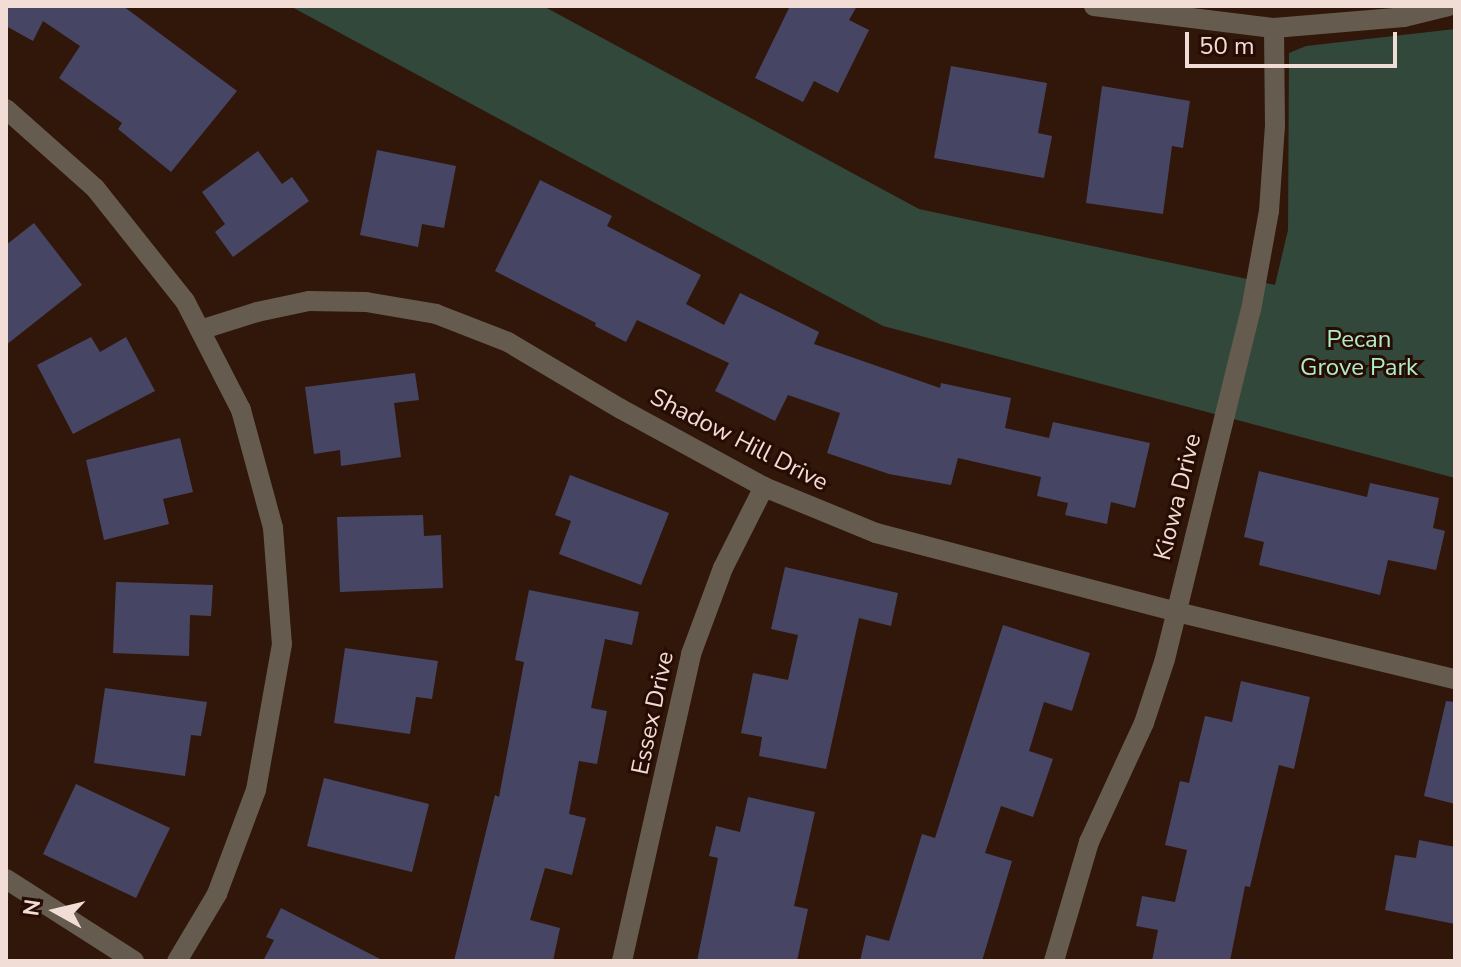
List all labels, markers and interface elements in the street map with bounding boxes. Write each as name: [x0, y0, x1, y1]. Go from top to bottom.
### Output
scale bar: [1189, 16, 1401, 66]
text: 50 m: [1199, 30, 1255, 62]
park label: Pecan Grove Park: [1300, 326, 1418, 382]
street label: Shadow Hill Drive: [645, 383, 833, 497]
street label: Kiowa Drive: [1148, 431, 1208, 563]
street label: Essex Drive: [626, 649, 680, 777]
north arrow: [16, 871, 96, 951]
text: N: [16, 897, 48, 918]

